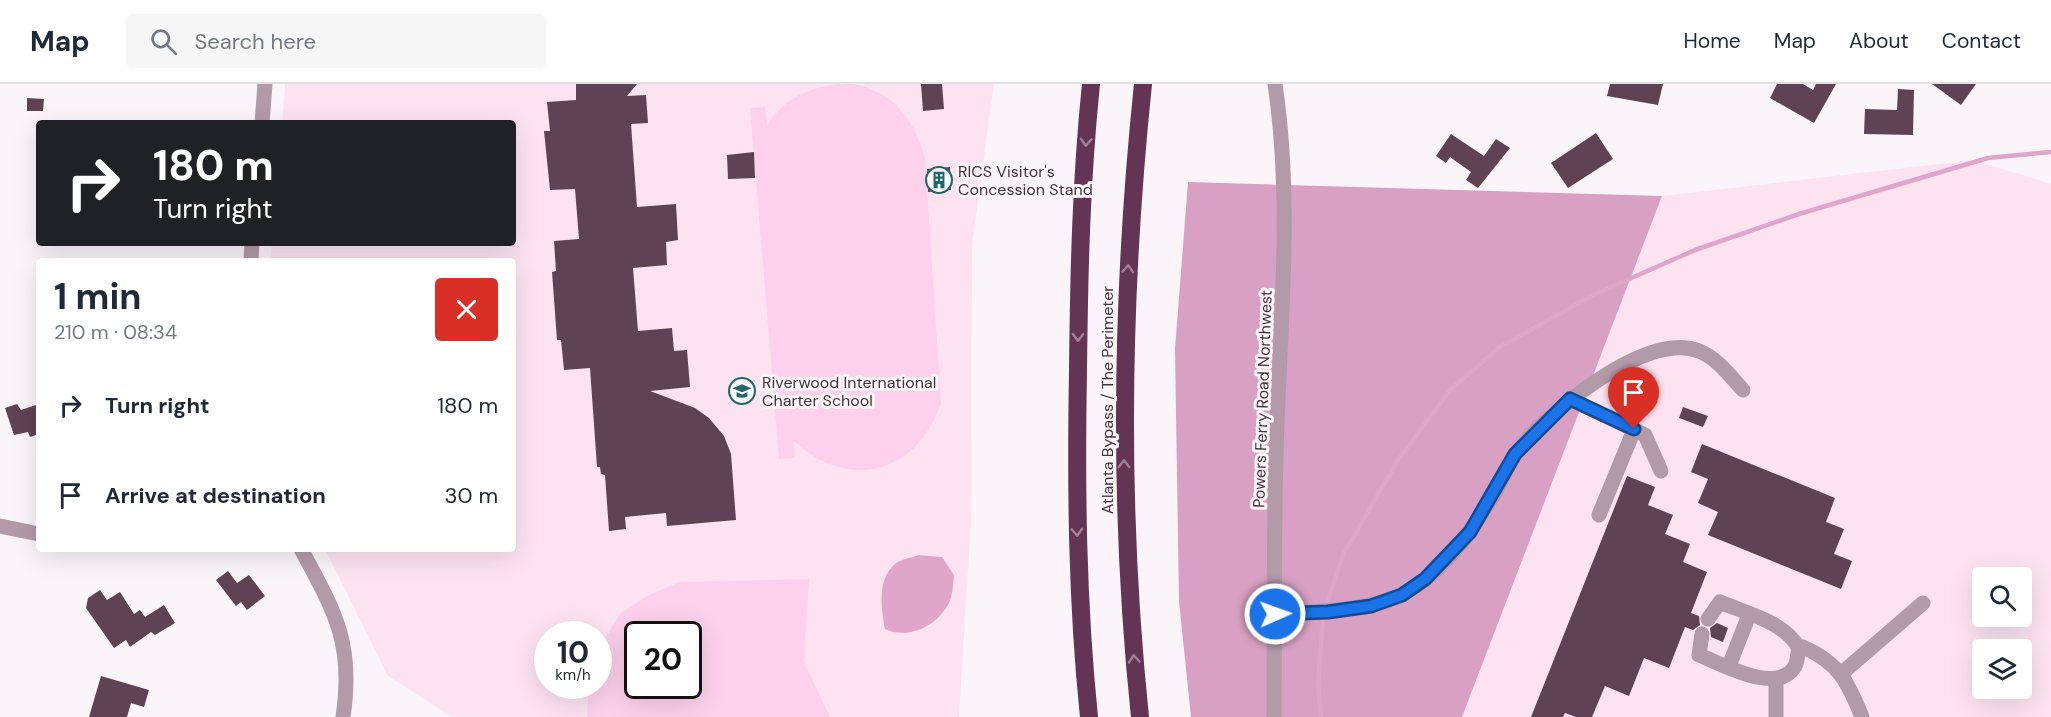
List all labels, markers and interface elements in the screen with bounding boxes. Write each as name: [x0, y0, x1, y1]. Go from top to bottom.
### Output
search box: [126, 14, 546, 68]
text: Map: [30, 23, 90, 60]
icon: search: [147, 25, 180, 58]
text: Search here: [195, 27, 316, 56]
text: Home: [1683, 27, 1741, 55]
text: Map: [1774, 27, 1816, 55]
text: About: [1849, 27, 1909, 55]
text: Contact: [1942, 27, 2021, 55]
text: 180 m: [153, 138, 274, 193]
one-way arrow: [1079, 138, 1092, 147]
icon: right: [54, 144, 132, 222]
place label: RICS Visitor's Concession Stand: [958, 161, 1093, 200]
building icon: RICS Visitor's Concession Stand: [924, 165, 954, 195]
text: Turn right: [153, 191, 273, 226]
one-way arrow: [1121, 265, 1134, 274]
text: 1 min: [54, 273, 142, 320]
button: close: [435, 278, 498, 341]
street label: Atlanta Bypass / The Perimeter: [1097, 286, 1118, 514]
street label: Powers Ferry Road Northwest: [1248, 290, 1277, 508]
text: 210 m · 08:34: [54, 319, 177, 345]
one-way arrow: [1072, 333, 1084, 342]
pin: [1608, 367, 1659, 429]
place label: Riverwood International Charter School: [762, 372, 936, 411]
school or university icon: Riverwood International Charter School: [727, 376, 757, 406]
icon: arrive: [1617, 376, 1650, 409]
icon: right: [54, 389, 87, 422]
text: Turn right: [105, 391, 210, 420]
text: 180 m: [437, 391, 498, 420]
one-way arrow: [1118, 460, 1130, 469]
icon: arrive: [54, 479, 87, 512]
text: Arrive at destination: [105, 481, 326, 510]
text: 30 m: [444, 481, 498, 510]
one-way arrow: [1070, 528, 1083, 537]
map controls: [1972, 567, 2032, 699]
button: search: [1972, 567, 2032, 627]
position arrow: [1243, 582, 1307, 646]
speed limit sign: 20: [624, 621, 702, 699]
text: 10: [557, 633, 589, 672]
button: layers: [1972, 639, 2032, 699]
one-way arrow: [1128, 654, 1141, 663]
text: km/h: [555, 665, 591, 685]

